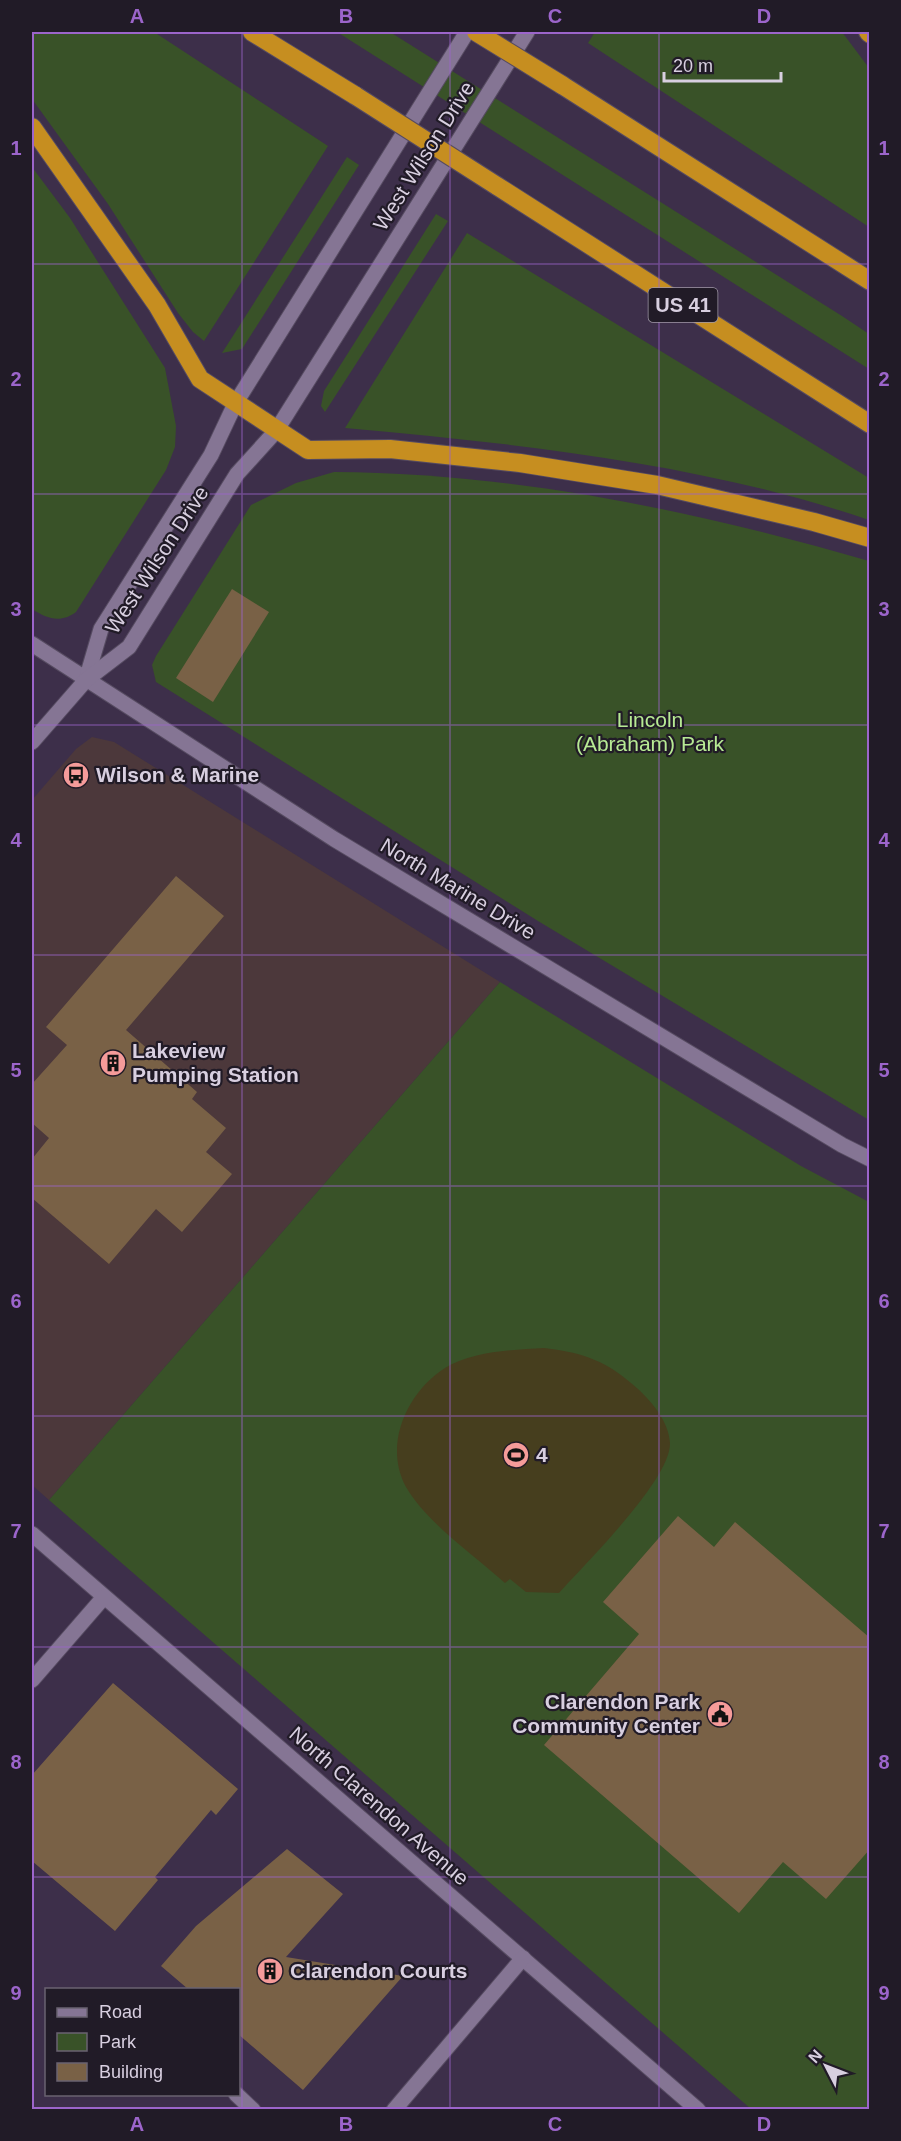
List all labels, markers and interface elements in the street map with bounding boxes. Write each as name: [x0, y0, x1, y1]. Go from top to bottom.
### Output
text: A: [130, 5, 144, 27]
text: B: [339, 5, 353, 27]
text: C: [548, 5, 562, 27]
text: D: [757, 5, 771, 27]
scale bar: [664, 45, 781, 83]
text: 20 m: [673, 56, 713, 76]
street label: West Wilson Drive: [368, 77, 479, 234]
text: 1: [10, 137, 22, 159]
text: 1: [878, 137, 890, 159]
road number: US 41: [648, 288, 718, 322]
text: 2: [10, 368, 22, 390]
text: 2: [878, 368, 890, 390]
street label: West Wilson Drive: [100, 482, 213, 638]
text: 3: [10, 598, 22, 620]
text: 3: [878, 598, 890, 620]
park label: Lincoln (Abraham) Park: [576, 708, 725, 755]
bus stop icon: Wilson & Marine: [61, 760, 91, 790]
place label: Wilson & Marine: [96, 763, 259, 786]
text: 4: [10, 829, 22, 851]
text: 4: [878, 829, 890, 851]
street label: North Marine Drive: [377, 833, 540, 944]
place label: Lakeview Pumping Station: [132, 1039, 299, 1086]
building icon: Lakeview Pumping Station: [98, 1048, 128, 1078]
text: 5: [10, 1059, 22, 1081]
text: 5: [878, 1059, 890, 1081]
text: 6: [10, 1290, 22, 1312]
text: 6: [878, 1290, 890, 1312]
sports icon: 4: [501, 1440, 531, 1470]
place label: 4: [536, 1443, 548, 1466]
text: 7: [10, 1520, 22, 1542]
text: 7: [878, 1520, 890, 1542]
place label: Clarendon Park Community Center: [512, 1690, 700, 1737]
public building icon: Clarendon Park Community Center: [705, 1699, 735, 1729]
street label: North Clarendon Avenue: [285, 1722, 474, 1890]
text: 8: [10, 1751, 22, 1773]
text: 8: [878, 1751, 890, 1773]
building icon: Clarendon Courts: [255, 1956, 285, 1986]
place label: Clarendon Courts: [290, 1959, 467, 1982]
text: 9: [10, 1982, 22, 2004]
text: 9: [878, 1982, 890, 2004]
legend: [45, 1988, 240, 2096]
text: Road: [99, 2002, 142, 2022]
text: Park: [99, 2032, 137, 2052]
north arrow: [796, 2036, 856, 2096]
text: N: [805, 2046, 825, 2066]
text: Building: [99, 2062, 163, 2082]
text: A: [130, 2113, 144, 2135]
text: B: [339, 2113, 353, 2135]
text: C: [548, 2113, 562, 2135]
text: D: [757, 2113, 771, 2135]

